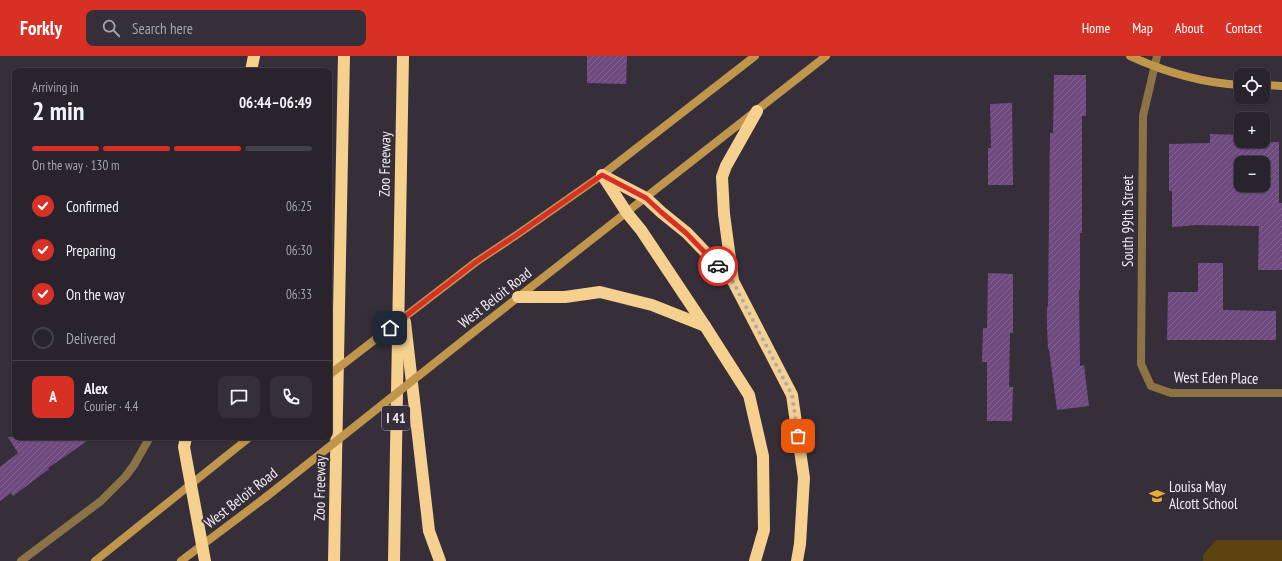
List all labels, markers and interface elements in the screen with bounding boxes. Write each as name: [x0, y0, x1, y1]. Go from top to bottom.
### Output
search box: [86, 10, 366, 46]
text: Forkly: [20, 16, 62, 40]
icon: search: [100, 17, 122, 39]
text: Search here: [132, 19, 193, 38]
text: Home: [1082, 19, 1110, 37]
text: Map: [1132, 19, 1153, 37]
text: About: [1175, 19, 1204, 37]
text: Contact: [1226, 19, 1262, 37]
map controls: [1234, 68, 1270, 192]
button: locate: [1234, 68, 1270, 104]
text: Arriving in: [32, 79, 79, 96]
text: 06:44–06:49: [239, 93, 312, 112]
text: 2 min: [32, 94, 85, 127]
button: +: [1234, 112, 1270, 148]
street label: Zoo Freeway: [374, 131, 395, 197]
button: −: [1234, 156, 1270, 192]
text: On the way · 130 m: [32, 157, 119, 174]
street label: South 99th Street: [1118, 175, 1137, 267]
icon: check: [32, 195, 54, 217]
text: Confirmed: [66, 197, 119, 216]
text: 06:25: [286, 198, 312, 215]
icon: check: [32, 239, 54, 261]
text: Preparing: [66, 241, 116, 260]
text: 06:30: [286, 242, 312, 259]
courier: [698, 246, 738, 286]
icon: car: [707, 255, 729, 277]
street label: West Beloit Road: [454, 263, 535, 332]
icon: check: [32, 283, 54, 305]
text: On the way: [66, 285, 125, 304]
text: 06:33: [286, 286, 312, 303]
pin: [373, 311, 407, 345]
icon: home: [379, 317, 401, 339]
text: Delivered: [66, 329, 116, 348]
street label: West Eden Place: [1174, 367, 1258, 388]
button: chat: [218, 376, 260, 418]
button: phone: [270, 376, 312, 418]
text: Alex: [84, 379, 108, 398]
text: A: [49, 387, 57, 406]
text: Courier · 4.4: [84, 398, 138, 415]
road number: I 41: [382, 406, 410, 430]
pin: [781, 419, 815, 453]
icon: bag: [787, 425, 809, 447]
street label: Zoo Freeway: [309, 455, 330, 521]
street label: West Beloit Road: [200, 463, 281, 532]
place label: Louisa May Alcott School: [1169, 477, 1238, 513]
school or university icon: Louisa May Alcott School: [1148, 487, 1166, 505]

